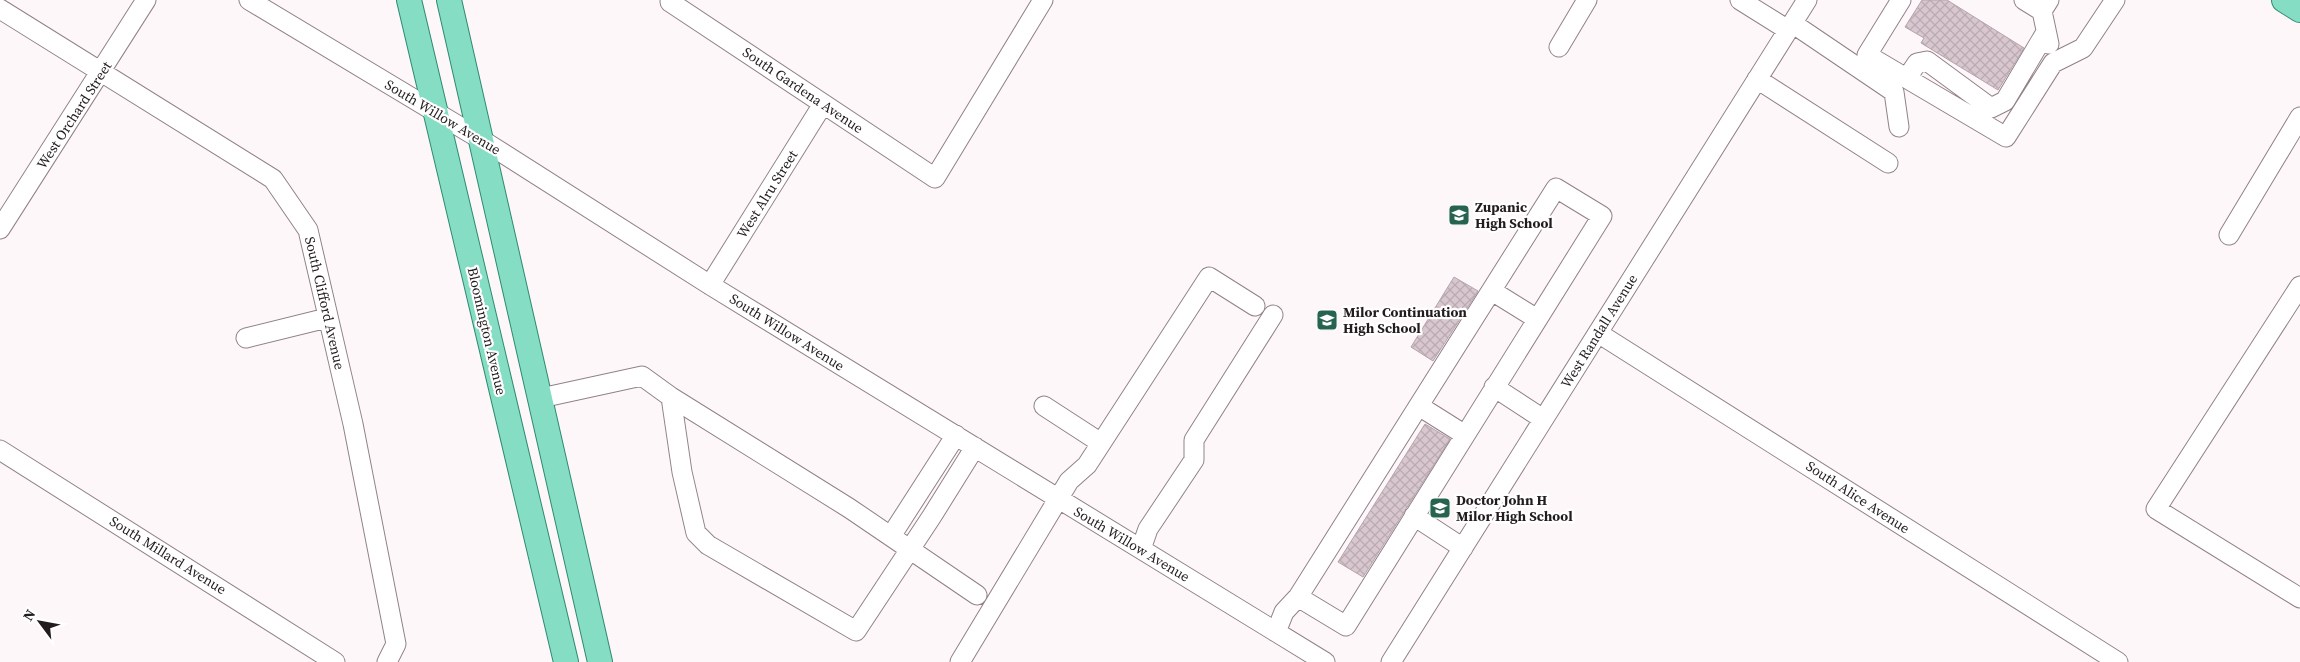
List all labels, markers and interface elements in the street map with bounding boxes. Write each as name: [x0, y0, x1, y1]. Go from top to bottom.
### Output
street label: South Gardena Avenue: [739, 42, 867, 138]
street label: West Orchard Street: [32, 57, 117, 173]
street label: South Willow Avenue: [381, 74, 505, 160]
street label: West Alru Street: [732, 146, 802, 242]
place label: Zupanic High School: [1475, 197, 1553, 233]
school or university icon: Zupanic High School: [1447, 203, 1471, 227]
street label: South Clifford Avenue: [300, 235, 350, 371]
street label: Bloomington Avenue: [463, 265, 511, 397]
street label: West Randall Avenue: [1556, 270, 1642, 392]
street label: South Willow Avenue: [726, 289, 848, 375]
place label: Milor Continuation High School: [1343, 302, 1467, 338]
school or university icon: Milor Continuation High School: [1315, 308, 1339, 332]
street label: South Alice Avenue: [1802, 456, 1914, 538]
place label: Doctor John H Milor High School: [1456, 490, 1573, 526]
school or university icon: Doctor John H Milor High School: [1428, 496, 1452, 520]
street label: South Willow Avenue: [1070, 501, 1194, 587]
street label: South Millard Avenue: [106, 511, 230, 599]
north arrow: [15, 597, 65, 647]
text: N: [18, 605, 40, 625]

